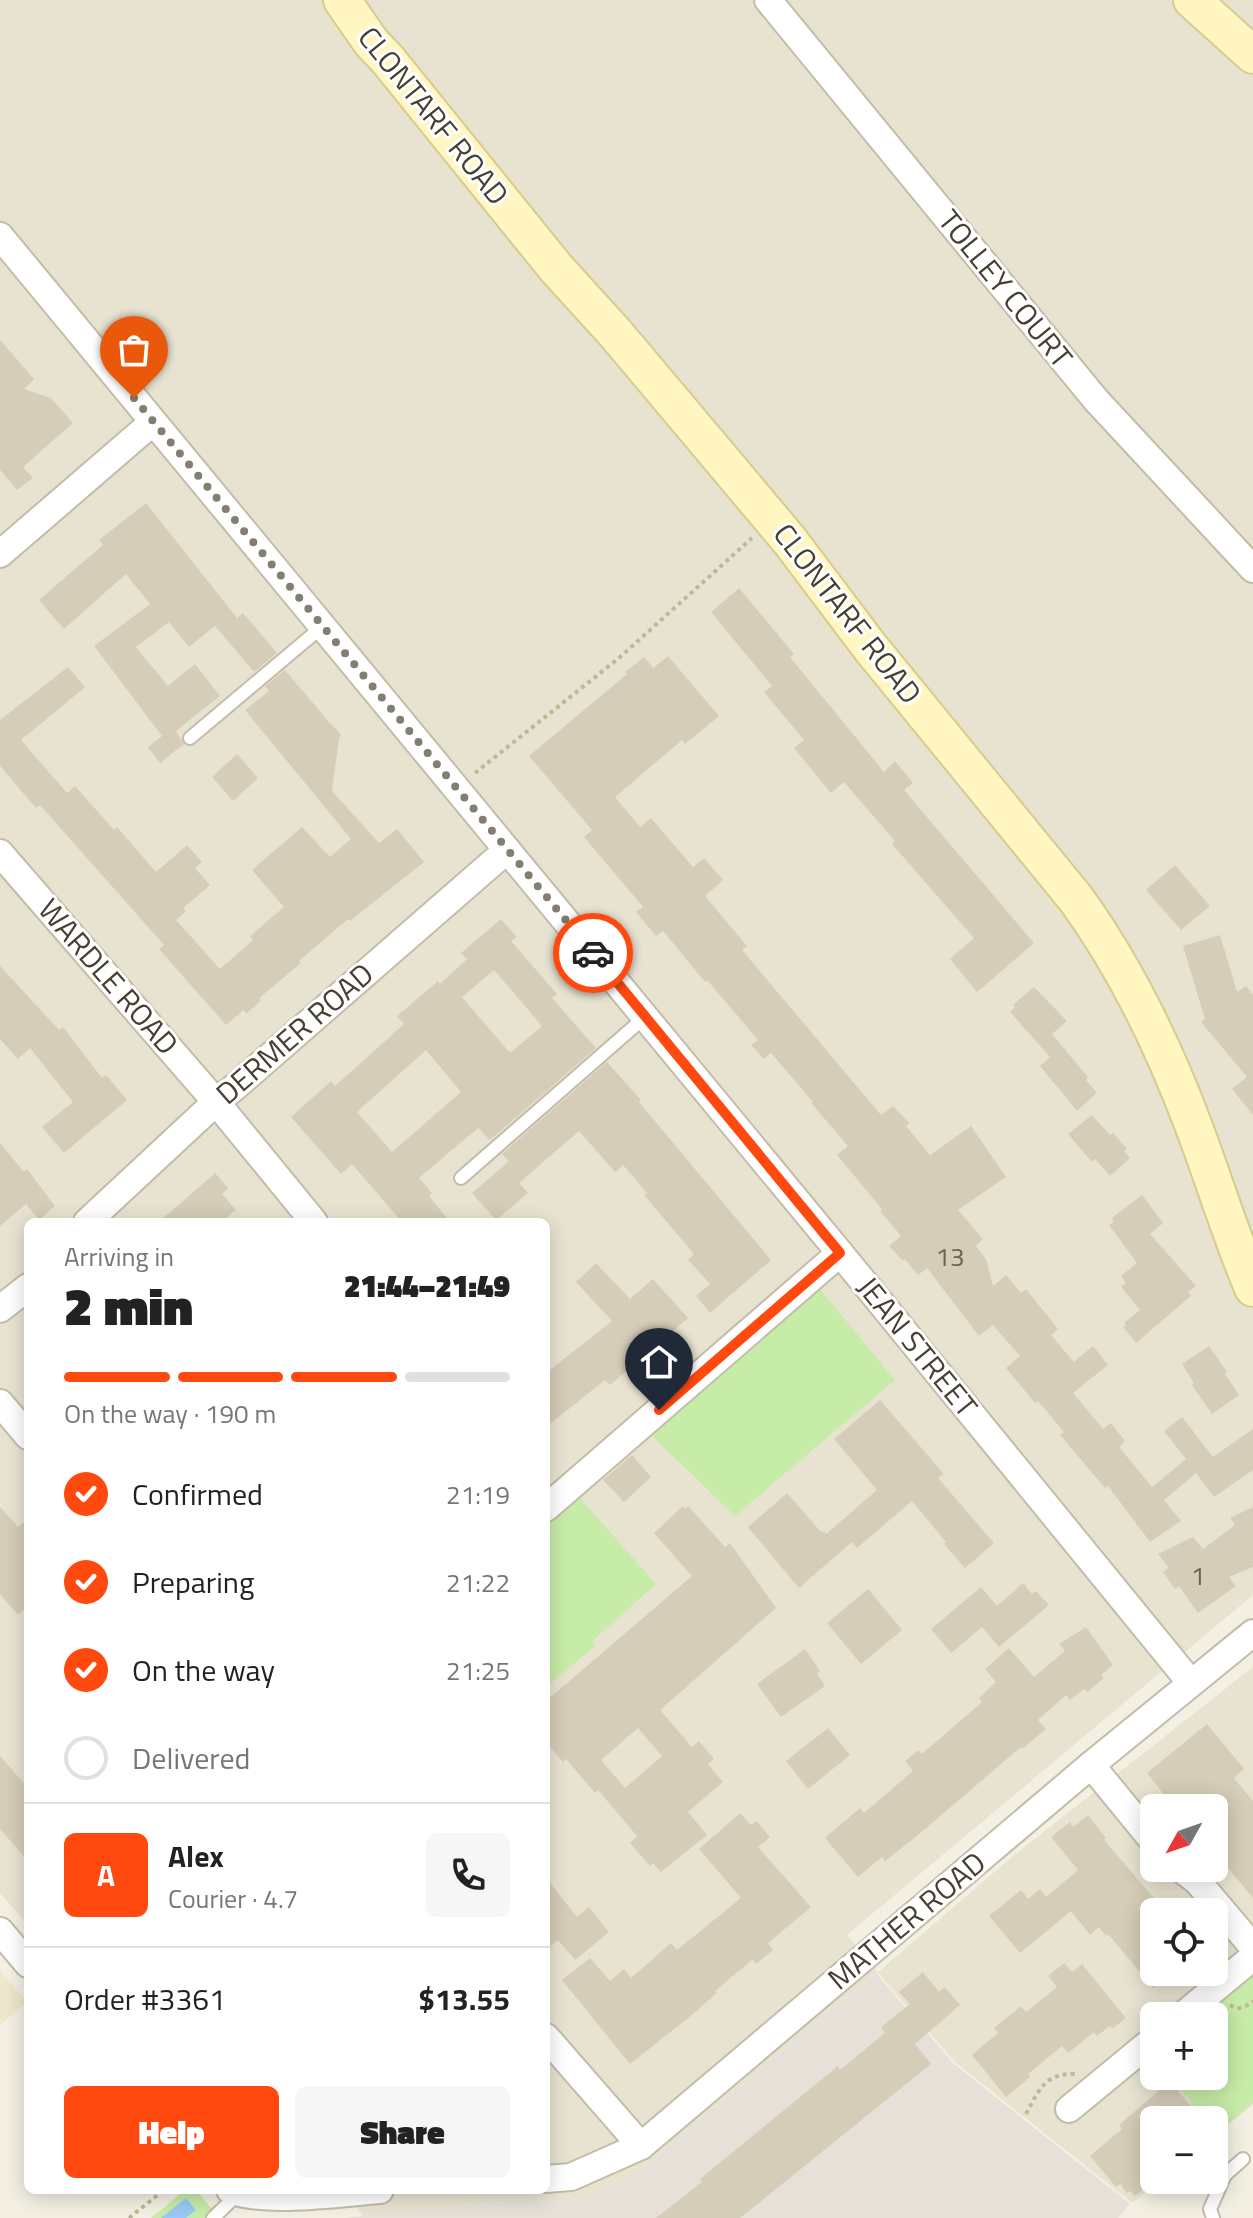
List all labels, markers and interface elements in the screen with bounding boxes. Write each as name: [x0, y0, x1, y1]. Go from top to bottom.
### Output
street label: CLONTARF ROAD: [347, 16, 520, 215]
street label: TOLLEY COURT: [927, 199, 1084, 378]
pin: [100, 316, 168, 398]
icon: bag: [112, 328, 156, 372]
street label: CLONTARF ROAD: [762, 513, 933, 714]
street label: WARDLE ROAD: [28, 888, 190, 1065]
courier: [553, 913, 633, 993]
icon: car: [571, 931, 615, 975]
street label: DERMER ROAD: [205, 951, 384, 1115]
text: Arriving in: [64, 1237, 174, 1276]
house number: 13: [935, 1237, 965, 1276]
text: 21:44–21:49: [344, 1263, 510, 1309]
text: 2 min: [64, 1266, 193, 1345]
street label: JEAN STREET: [847, 1266, 989, 1427]
pin: [625, 1328, 693, 1410]
icon: home: [637, 1340, 681, 1384]
text: On the way · 190 m: [64, 1394, 276, 1433]
text: Confirmed: [132, 1471, 263, 1517]
icon: check: [64, 1472, 108, 1516]
text: 21:19: [446, 1475, 510, 1514]
house number: 1: [1191, 1556, 1205, 1595]
text: Preparing: [132, 1559, 254, 1605]
icon: check: [64, 1560, 108, 1604]
text: 21:22: [446, 1563, 510, 1602]
text: On the way: [132, 1647, 275, 1693]
icon: check: [64, 1648, 108, 1692]
text: 21:25: [446, 1651, 510, 1690]
text: Delivered: [132, 1735, 250, 1781]
north arrow: [1140, 1794, 1228, 1882]
map controls: [1140, 1794, 1228, 2194]
text: Alex: [168, 1833, 224, 1879]
button: phone: [426, 1833, 510, 1917]
street label: MATHER ROAD: [817, 1840, 996, 2000]
text: A: [97, 1852, 115, 1898]
text: Courier · 4.7: [168, 1879, 298, 1918]
button: locate: [1140, 1898, 1228, 1986]
text: Order #3361: [64, 1976, 226, 2022]
text: $13.55: [418, 1976, 510, 2022]
button: +: [1140, 2002, 1228, 2090]
button: Help: [64, 2086, 279, 2178]
button: Share: [295, 2086, 510, 2178]
button: −: [1140, 2106, 1228, 2194]

